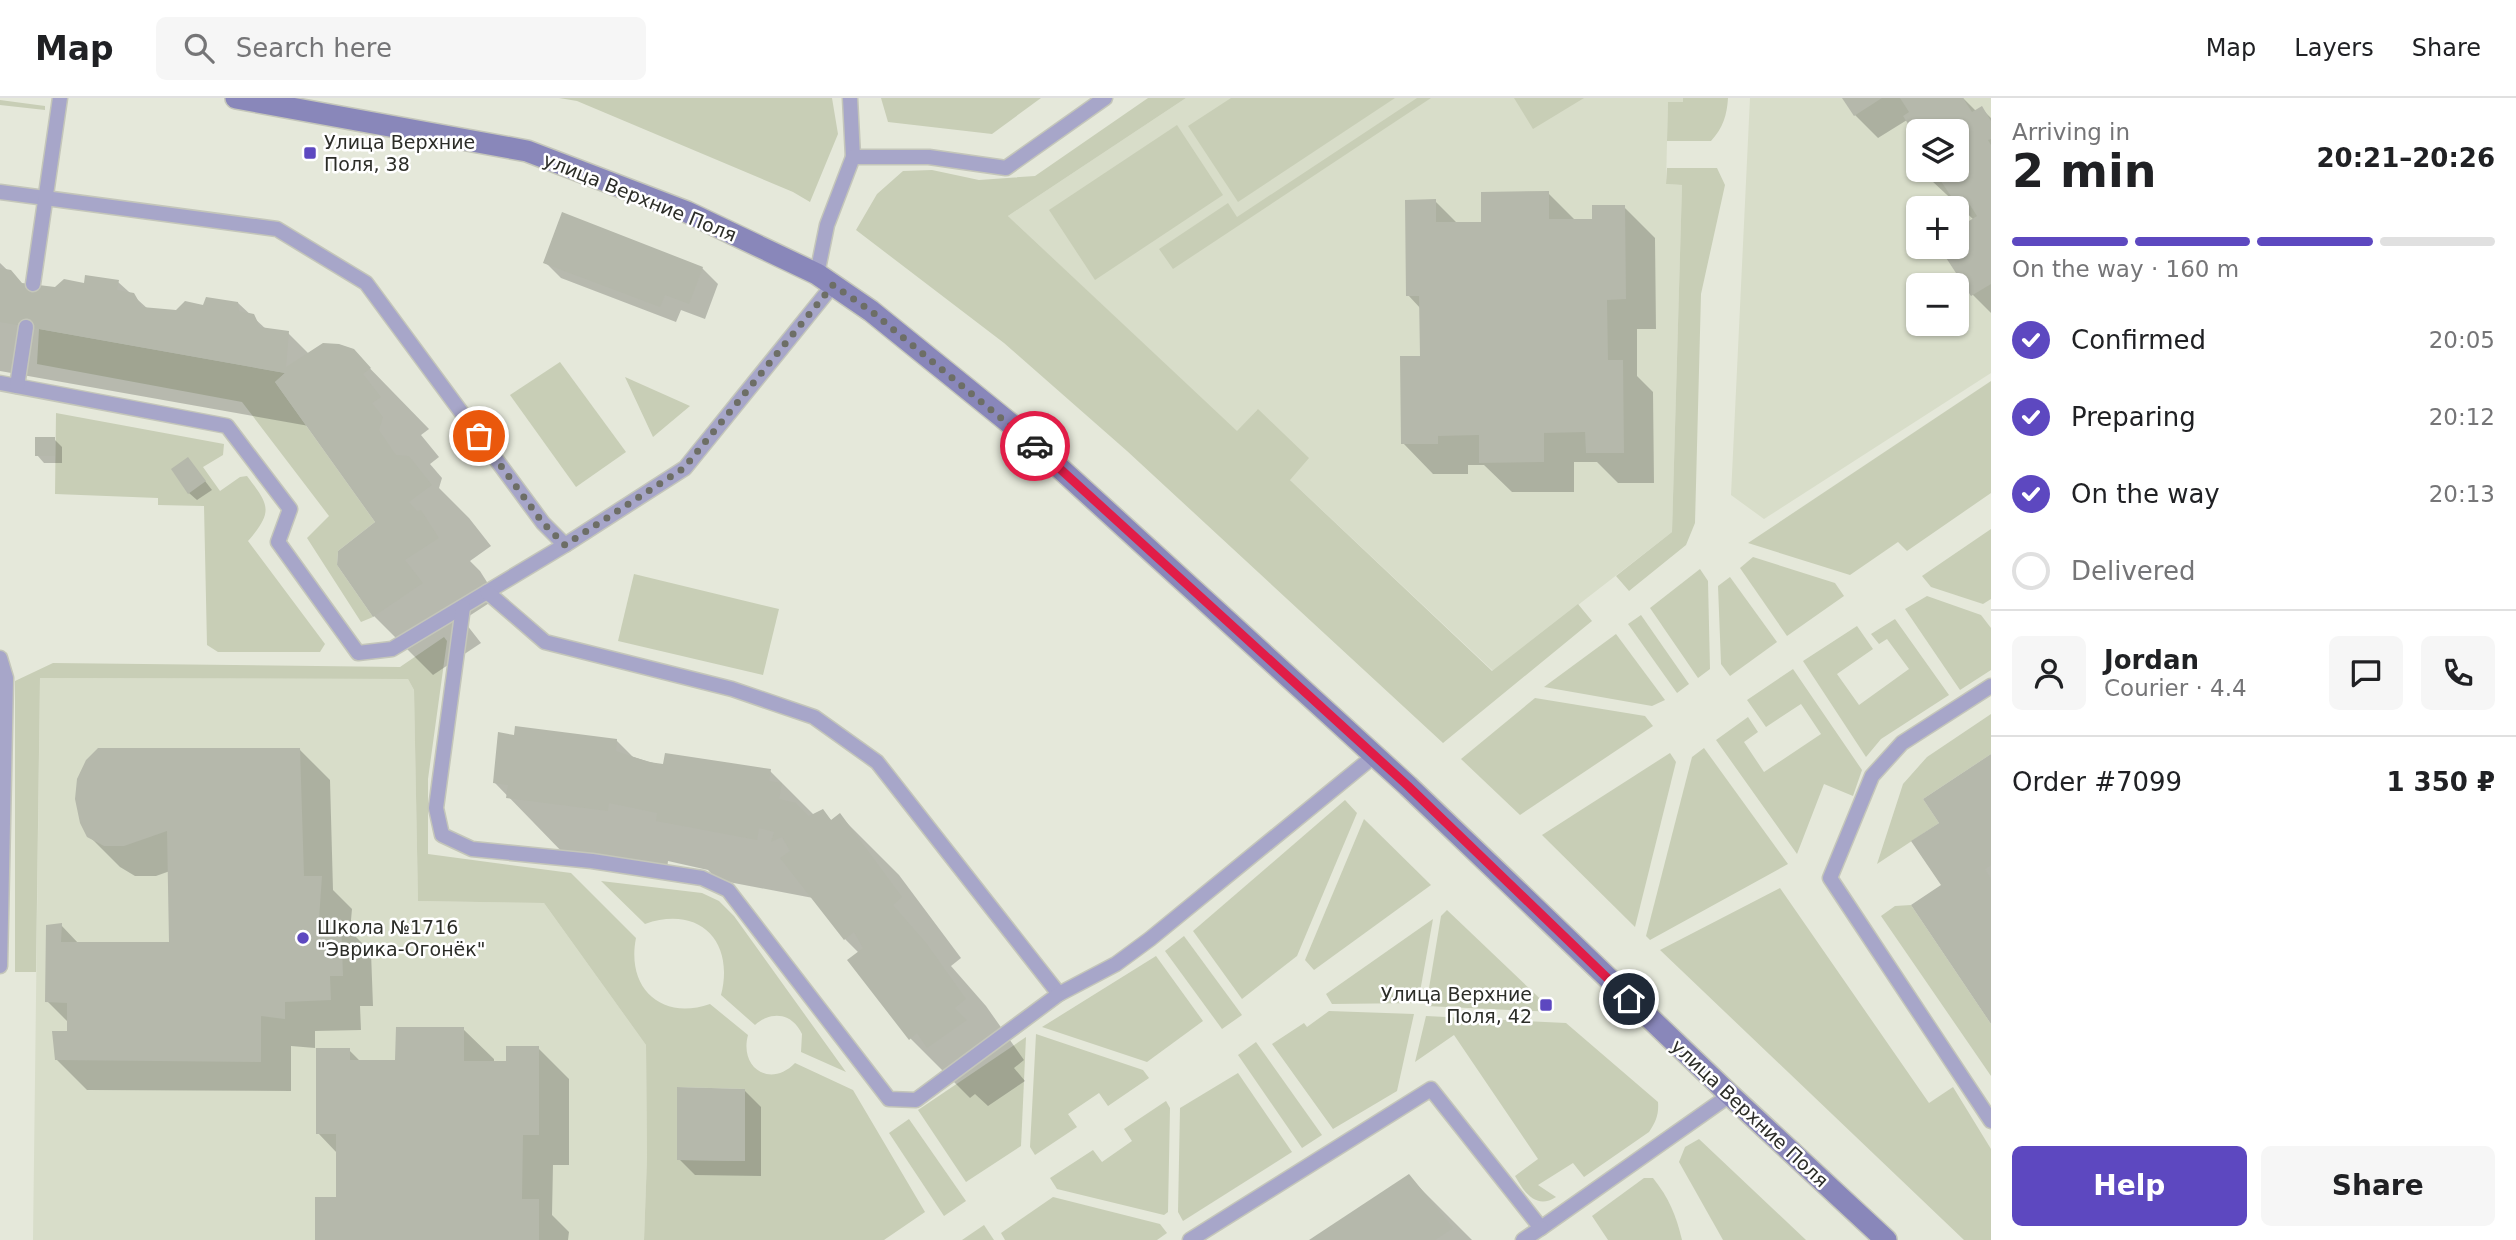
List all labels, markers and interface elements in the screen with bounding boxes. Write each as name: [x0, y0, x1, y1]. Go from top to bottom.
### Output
search box: [156, 17, 646, 80]
text: Map: [35, 29, 114, 68]
icon: search: [180, 29, 218, 67]
text: Search here: [236, 33, 392, 63]
text: Map: [2206, 34, 2256, 62]
text: Layers: [2294, 34, 2374, 62]
text: Share: [2412, 34, 2481, 62]
map controls: [1906, 119, 1969, 336]
button: layers: [1906, 119, 1969, 182]
text: Arriving in: [2012, 119, 2130, 145]
place label: Улица Верхние Поля, 38: [324, 131, 475, 175]
text: 20:21–20:26: [2316, 143, 2495, 173]
text: 2 min: [2012, 144, 2156, 198]
marker: Улица Верхние Поля, 38: [302, 145, 318, 161]
street label: улица Верхние Поля: [540, 148, 740, 246]
button: +: [1906, 196, 1969, 259]
text: On the way · 160 m: [2012, 256, 2239, 282]
button: −: [1906, 273, 1969, 336]
icon: check: [2012, 321, 2050, 359]
text: Confirmed: [2071, 325, 2206, 355]
text: 20:05: [2429, 327, 2495, 353]
icon: check: [2012, 398, 2050, 436]
text: Preparing: [2071, 402, 2196, 432]
text: 20:12: [2429, 404, 2495, 430]
pin: [449, 406, 509, 466]
courier: [1000, 411, 1070, 481]
icon: bag: [460, 417, 498, 455]
icon: car: [1016, 427, 1054, 465]
icon: check: [2012, 475, 2050, 513]
text: On the way: [2071, 479, 2220, 509]
text: 20:13: [2429, 481, 2495, 507]
text: Delivered: [2071, 556, 2195, 586]
button: person: [2012, 636, 2086, 710]
button: chat: [2329, 636, 2403, 710]
button: phone: [2421, 636, 2495, 710]
text: Jordan: [2104, 645, 2199, 675]
text: Courier · 4.4: [2104, 675, 2247, 701]
text: Order #7099: [2012, 767, 2182, 797]
text: 1 350 ₽: [2386, 767, 2495, 797]
place label: Школа №1716 "Эврика-Огонёк": [317, 916, 485, 960]
marker: Школа №1716 "Эврика-Огонёк": [295, 930, 311, 946]
pin: [1599, 969, 1659, 1029]
icon: home: [1610, 980, 1648, 1018]
place label: Улица Верхние Поля, 42: [1381, 983, 1532, 1027]
marker: Улица Верхние Поля, 42: [1538, 997, 1554, 1013]
street label: улица Верхние Поля: [1667, 1035, 1833, 1191]
button: Help: [2012, 1146, 2247, 1226]
button: Share: [2261, 1146, 2495, 1226]

